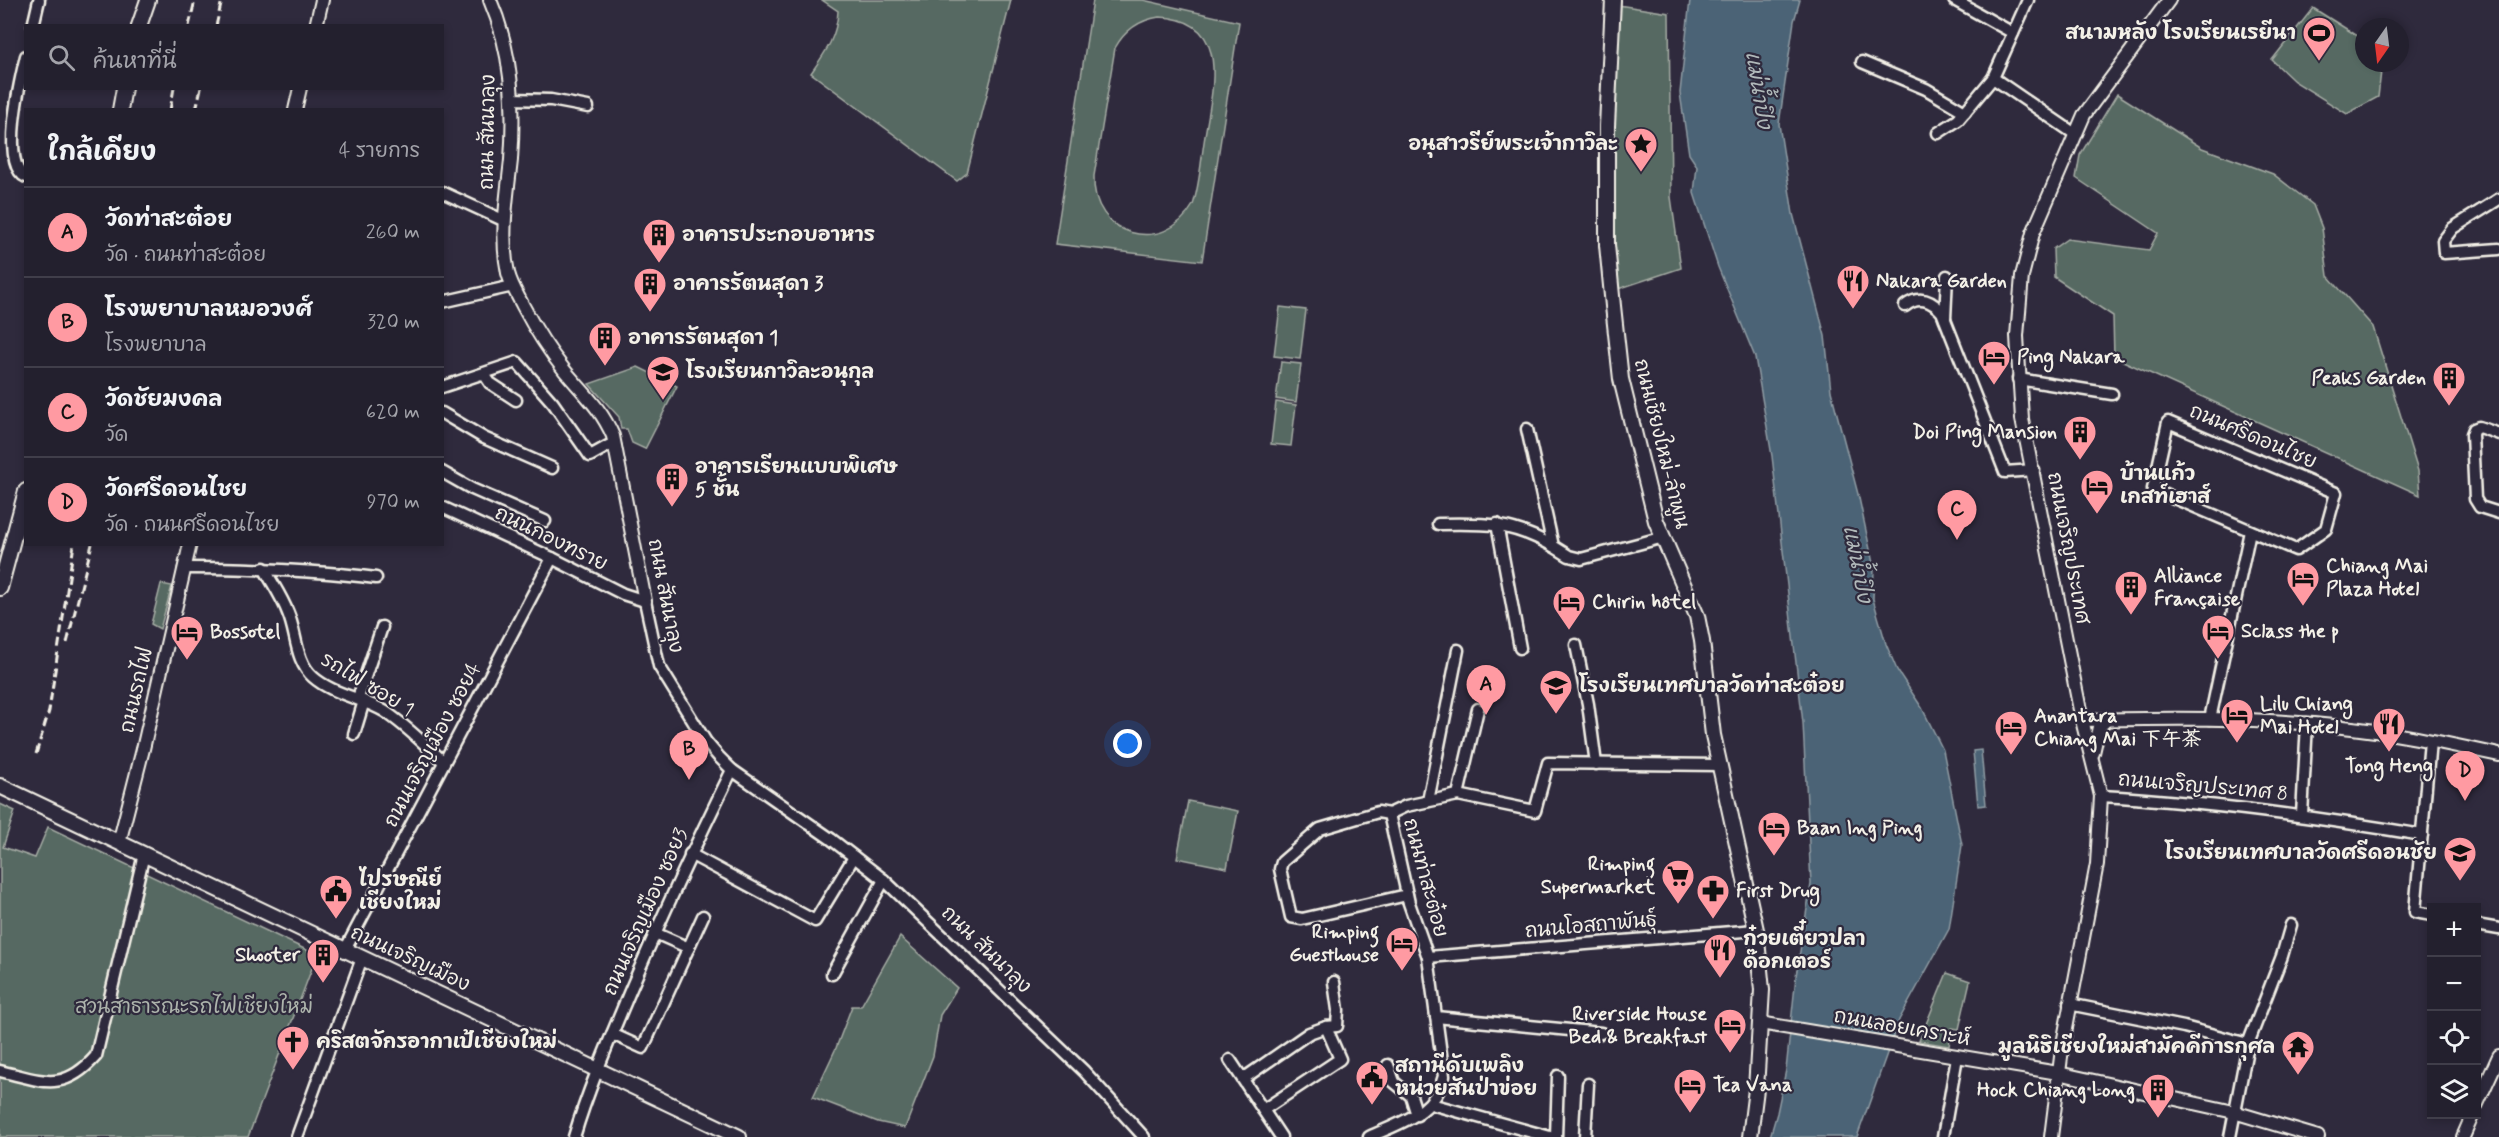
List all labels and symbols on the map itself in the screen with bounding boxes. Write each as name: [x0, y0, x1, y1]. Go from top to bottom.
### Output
sports icon: สนามหลัง โรงเรียนเรยีนา: [2301, 15, 2337, 62]
north arrow: [2355, 18, 2409, 72]
place label: สนามหลัง โรงเรียนเรยีนา: [2065, 19, 2296, 47]
water label: แม่น้ำปิง: [1738, 48, 1785, 133]
street label: ถนน สันนาลุง: [473, 74, 504, 190]
place icon: อนุสาวรีย์พระเจ้ากาวิละ: [1623, 126, 1659, 173]
place label: อนุสาวรีย์พระเจ้ากาวิละ: [1408, 130, 1618, 158]
building icon: อาคารประกอบอาหาร: [641, 217, 677, 264]
place label: อาคารประกอบอาหาร: [682, 222, 875, 249]
restaurant icon: Nakara Garden: [1835, 263, 1871, 310]
building icon: อาคารรัตนสุดา 3: [632, 266, 668, 313]
place label: Nakara Garden: [1876, 268, 2007, 295]
place label: อาคารรัตนสุดา 3: [673, 271, 824, 298]
building icon: อาคารรัตนสุดา 1: [587, 320, 623, 367]
place label: อาคารรัตนสุดา 1: [628, 325, 778, 352]
hotel icon: Ping Nakara: [1976, 339, 2012, 386]
place label: Ping Nakara: [2017, 344, 2126, 373]
school or university icon: โรงเรียนกาวิละอนุกุล: [645, 354, 681, 401]
street label: ถนนเชียงใหม่-ลำพูน: [1626, 356, 1696, 532]
place label: โรงเรียนกาวิละอนุกุล: [685, 358, 874, 386]
building icon: Peaks Garden: [2431, 360, 2467, 407]
place label: Peaks Garden: [2312, 365, 2426, 392]
street label: ถนนศรีดอนไชย: [2185, 397, 2321, 476]
building icon: Doi Ping Mansion: [2062, 414, 2098, 461]
place label: Doi Ping Mansion: [1912, 419, 2057, 448]
place label: อาคารเรียนแบบพิเศษ 5 ชั้น: [695, 453, 898, 504]
place label: บ้านแก้ว เกสท์เฮาส์: [2120, 460, 2211, 511]
building icon: อาคารเรียนแบบพิเศษ 5 ชั้น: [654, 461, 690, 508]
hotel icon: บ้านแก้ว เกสท์เฮาส์: [2079, 468, 2115, 515]
street label: ถนนเจริญประเทศ: [2040, 470, 2096, 628]
pin: C: [1938, 490, 1976, 540]
street label: ถนนกองทราย: [490, 500, 612, 578]
water label: แม่น้ำปิง: [1836, 522, 1885, 607]
street label: ถนน สันนาลุง: [640, 537, 689, 656]
place label: Chiang Mai Plaza Hotel: [2326, 553, 2428, 603]
hotel icon: Chiang Mai Plaza Hotel: [2285, 560, 2321, 607]
place label: Alliance Française: [2154, 563, 2241, 613]
building icon: Alliance Française: [2113, 569, 2149, 616]
hotel icon: Chirin hôtel: [1551, 584, 1587, 631]
place label: Chirin hôtel: [1592, 589, 1696, 616]
hotel icon: Sclass the p: [2200, 613, 2236, 660]
hotel icon: Bossotel: [169, 614, 205, 661]
place label: Sclass the p: [2241, 618, 2339, 645]
place label: Bossotel: [210, 619, 281, 646]
street label: ถนนรถไฟ: [113, 644, 160, 736]
street label: รถไฟ ซอย 1: [315, 646, 419, 723]
street label: ถนนเจริญเมือง ซอย4: [378, 657, 488, 832]
pin: A: [1466, 666, 1506, 715]
school or university icon: โรงเรียนเทศบาลวัดท่าสะต๋อย: [1538, 668, 1574, 715]
place label: โรงเรียนเทศบาลวัดท่าสะต๋อย: [1578, 671, 1845, 700]
place label: Lilu Chiang Mai Hotel: [2260, 691, 2353, 741]
hotel icon: Lilu Chiang Mai Hotel: [2219, 697, 2255, 744]
place label: Anantara Chiang Mai 下午茶: [2034, 703, 2202, 753]
restaurant icon: Tong Heng: [2371, 706, 2407, 753]
hotel icon: Anantara Chiang Mai 下午茶: [1993, 709, 2029, 756]
your location: [1113, 729, 1142, 758]
pin: B: [670, 730, 708, 780]
pin: D: [2446, 752, 2484, 801]
place label: Tong Heng: [2345, 753, 2433, 782]
street label: ถนนเจริญประเทศ 8: [2117, 766, 2289, 808]
hotel icon: Baan Ing Ping: [1756, 810, 1792, 857]
street label: ถนนท่าสะต๋อย: [1396, 815, 1455, 941]
place label: Baan Ing Ping: [1797, 815, 1923, 842]
street label: ถนนเจริญเมือง ซอย3: [597, 824, 695, 1000]
school or university icon: โรงเรียนเทศบาลวัดศรีดอนชัย: [2442, 835, 2478, 882]
place label: โรงเรียนเทศบาลวัดศรีดอนชัย: [2164, 839, 2437, 867]
place label: Rimping Supermarket: [1541, 851, 1656, 901]
supermarket icon: Rimping Supermarket: [1660, 858, 1696, 905]
place label: ไปรษณีย์ เชียงใหม่: [358, 866, 442, 917]
public building icon: ไปรษณีย์ เชียงใหม่: [318, 873, 354, 920]
pharmacy icon: First Drug: [1695, 873, 1731, 920]
place label: First Drug: [1736, 878, 1820, 907]
street label: ถนน สันนาลุง: [934, 900, 1037, 1001]
street label: ถนนโอสถาพันธุ์: [1524, 906, 1658, 946]
place label: Rimping Guesthouse: [1289, 919, 1379, 969]
place label: ก๋วยเตี๋ยวปลา ด๊อกเตอร์: [1743, 919, 1865, 976]
street label: ถนนเจริญเมือง: [346, 920, 474, 998]
hotel icon: Rimping Guesthouse: [1384, 925, 1420, 972]
restaurant icon: ก๋วยเตี๋ยวปลา ด๊อกเตอร์: [1702, 932, 1738, 979]
building icon: Shooter: [305, 937, 341, 984]
place label: Shooter: [235, 942, 301, 969]
park label: สวนสาธารณะรถไฟเชียงใหม่: [75, 993, 313, 1021]
place label: Riverside House Bed & Breakfast: [1569, 1001, 1707, 1051]
street label: ถนนลอยเคราะห์: [1832, 1002, 1973, 1053]
hotel icon: Riverside House Bed & Breakfast: [1712, 1007, 1748, 1054]
church icon: คริสตจักรอากาเป้เชียงใหม่: [275, 1024, 311, 1071]
place label: คริสตจักรอากาเป้เชียงใหม่: [316, 1028, 557, 1056]
temple icon: มูลนิธิเชียงใหม่สามัคคีการกุศล: [2280, 1029, 2316, 1076]
place label: มูลนิธิเชียงใหม่สามัคคีการกุศล: [1998, 1033, 2275, 1061]
place label: สถานีดับเพลิง หน่วยสันป่าข่อย: [1395, 1052, 1537, 1103]
public building icon: สถานีดับเพลิง หน่วยสันป่าข่อย: [1354, 1059, 1390, 1106]
hotel icon: Tea Vana: [1672, 1067, 1708, 1114]
place label: Tea Vana: [1713, 1072, 1792, 1099]
building icon: Hock Chiang Long: [2140, 1072, 2176, 1119]
place label: Hock Chiang Long: [1977, 1077, 2135, 1104]

